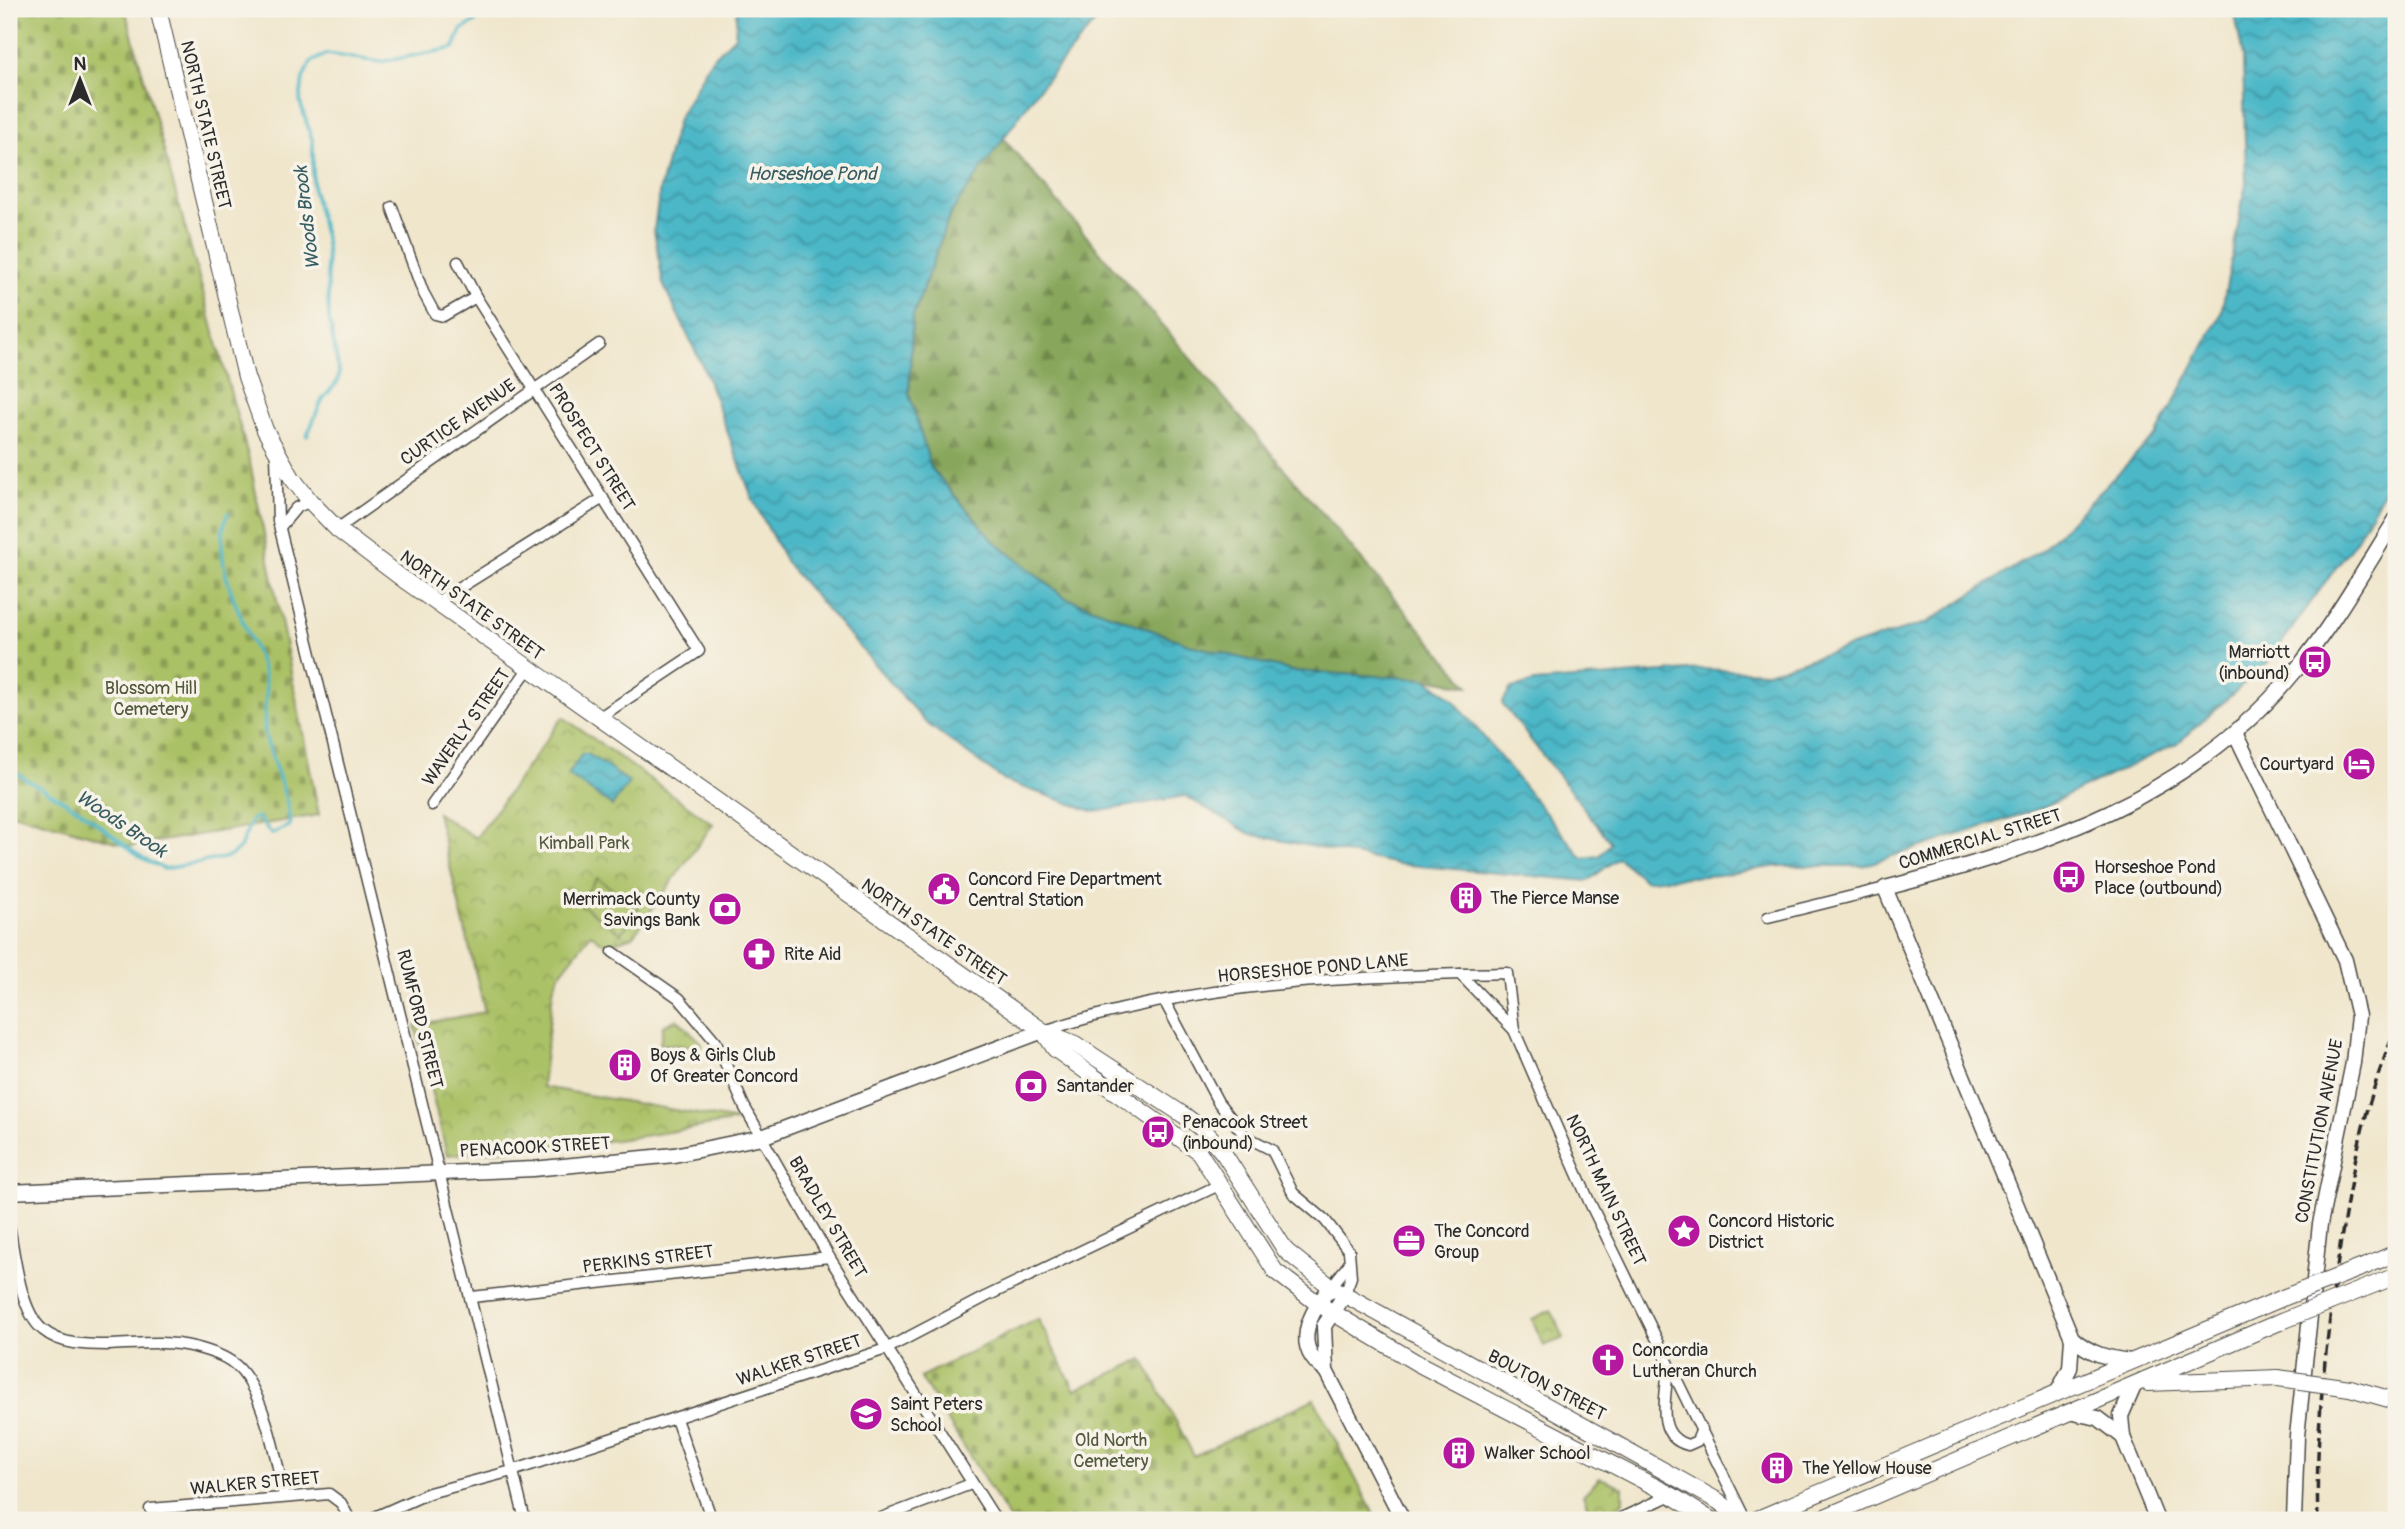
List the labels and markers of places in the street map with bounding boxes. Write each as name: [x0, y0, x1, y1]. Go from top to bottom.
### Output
place label: Marriott (inbound): [2218, 641, 2291, 685]
bus stop icon: Marriott (inbound): [2296, 643, 2334, 681]
hotel icon: Courtyard: [2340, 745, 2378, 783]
place label: Courtyard: [2260, 753, 2334, 776]
place label: Horseshoe Pond Place (outbound): [2094, 856, 2223, 900]
bus stop icon: Horseshoe Pond Place (outbound): [2050, 858, 2088, 896]
place label: Concord Fire Department Central Station: [968, 868, 1162, 912]
public building icon: Concord Fire Department Central Station: [925, 870, 963, 908]
building icon: The Pierce Manse: [1447, 879, 1485, 917]
place label: The Pierce Manse: [1490, 887, 1619, 910]
place label: Merrimack County Savings Bank: [563, 888, 700, 932]
bank icon: Merrimack County Savings Bank: [706, 890, 744, 928]
pharmacy icon: Rite Aid: [740, 935, 778, 973]
place label: Rite Aid: [784, 943, 841, 966]
place label: Boys & Girls Club Of Greater Concord: [650, 1044, 798, 1088]
building icon: Boys & Girls Club Of Greater Concord: [606, 1046, 644, 1084]
bank icon: Santander: [1012, 1067, 1050, 1105]
place label: Santander: [1056, 1075, 1134, 1098]
place label: Penacook Street (inbound): [1182, 1111, 1308, 1155]
bus stop icon: Penacook Street (inbound): [1139, 1113, 1177, 1151]
place label: Concord Historic District: [1708, 1210, 1835, 1254]
place icon: Concord Historic District: [1665, 1212, 1703, 1250]
place label: The Concord Group: [1434, 1220, 1530, 1264]
office icon: The Concord Group: [1390, 1222, 1428, 1260]
place label: Concordia Lutheran Church: [1632, 1339, 1757, 1383]
church icon: Concordia Lutheran Church: [1589, 1341, 1627, 1379]
place label: Saint Peters School: [890, 1393, 982, 1437]
school or university icon: Saint Peters School: [847, 1395, 885, 1433]
building icon: Walker School: [1440, 1434, 1478, 1472]
place label: Walker School: [1484, 1442, 1590, 1465]
building icon: The Yellow House: [1758, 1449, 1796, 1487]
place label: The Yellow House: [1802, 1457, 1932, 1480]

